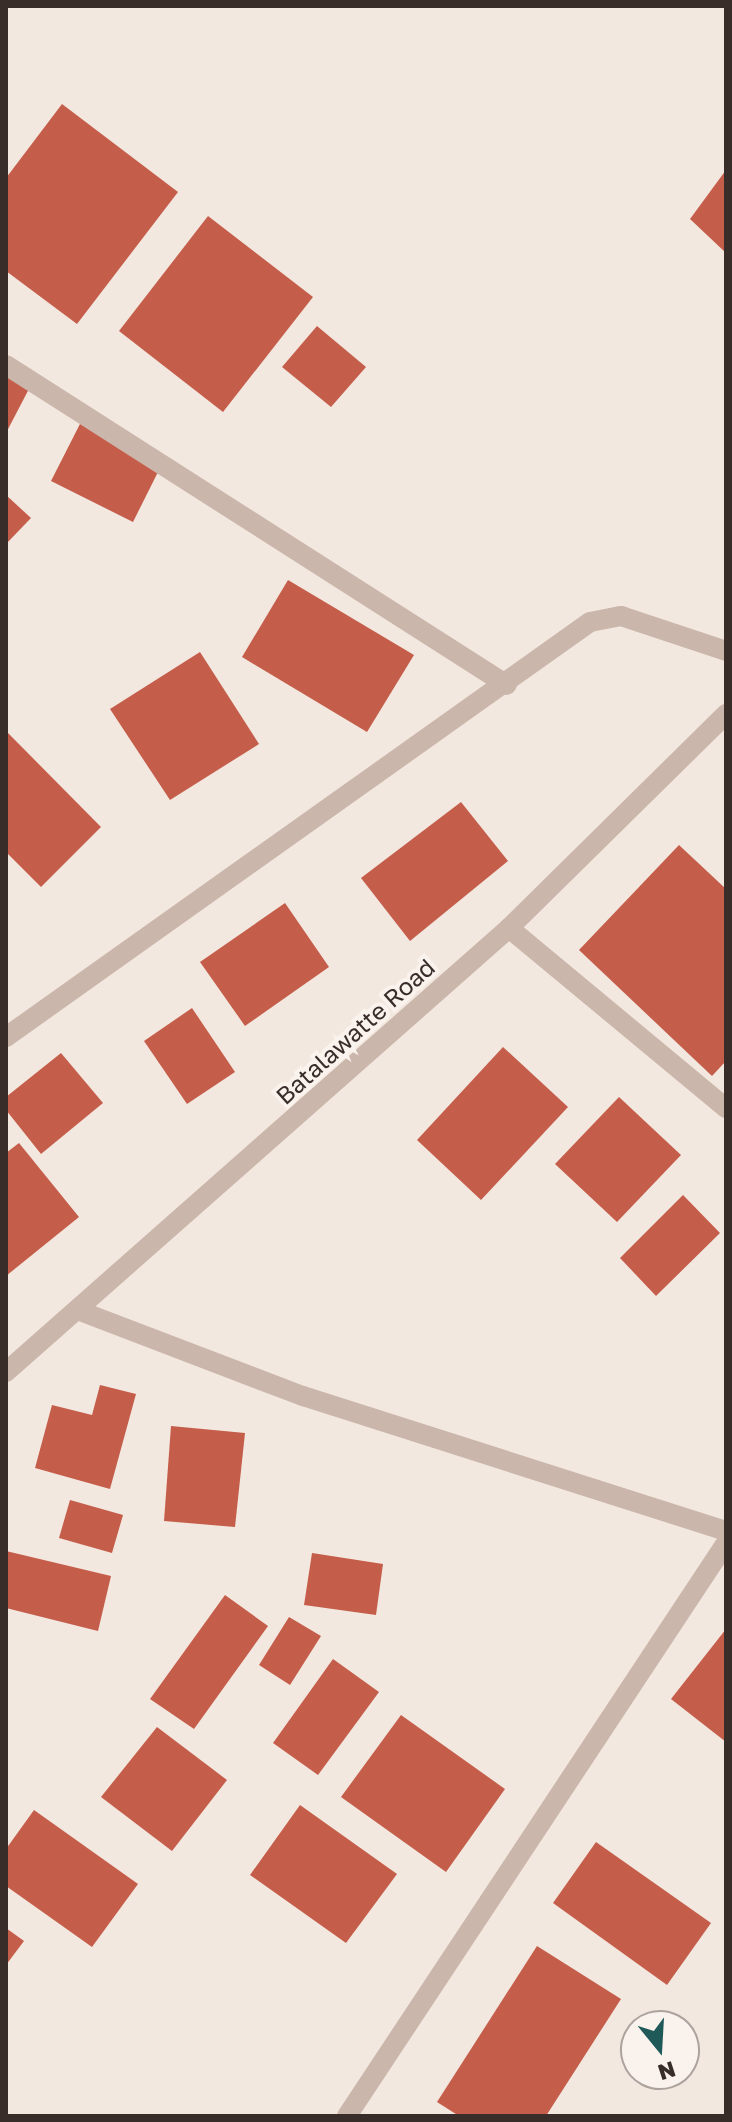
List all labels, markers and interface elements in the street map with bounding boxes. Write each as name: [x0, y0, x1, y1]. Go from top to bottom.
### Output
street label: Batalawatte Road: [270, 952, 440, 1110]
north arrow: [620, 2010, 700, 2090]
text: N: [655, 2056, 679, 2087]

